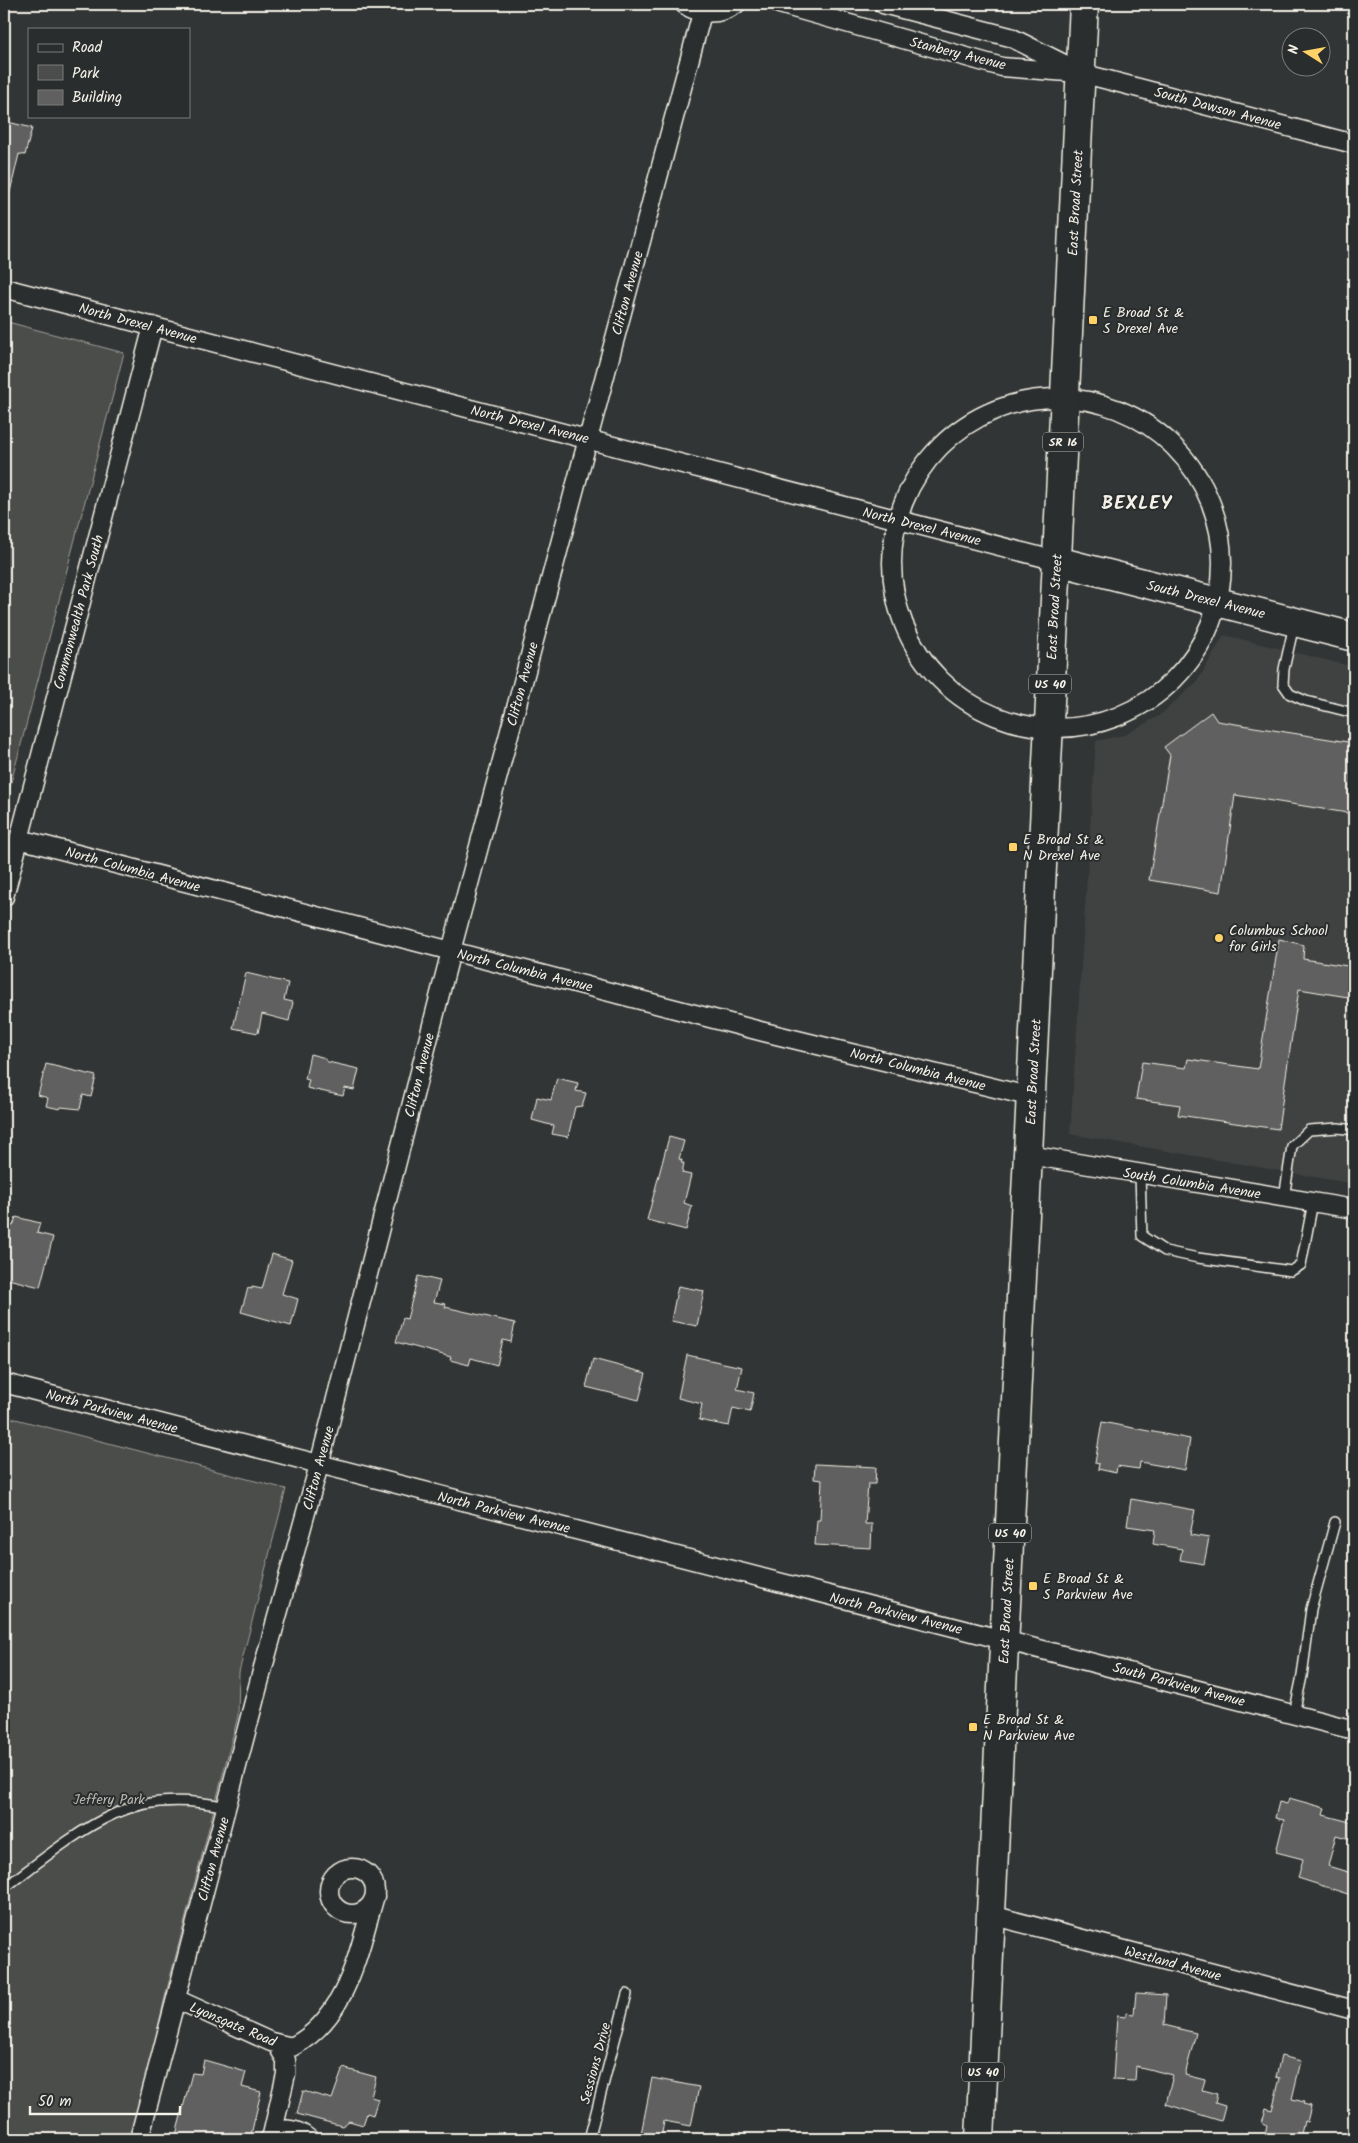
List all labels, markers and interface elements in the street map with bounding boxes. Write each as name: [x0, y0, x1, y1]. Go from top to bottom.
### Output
legend: [28, 28, 190, 118]
north arrow: [1280, 28, 1330, 78]
street label: Stanbery Avenue: [907, 31, 1009, 77]
text: Road: [72, 36, 103, 60]
text: N: [1283, 43, 1306, 56]
text: Park: [72, 62, 100, 86]
street label: South Dawson Avenue: [1152, 81, 1284, 137]
text: Building: [72, 86, 122, 110]
street label: East Broad Street: [1062, 149, 1090, 257]
street label: Clifton Avenue: [606, 248, 650, 338]
street label: North Drexel Avenue: [76, 298, 200, 350]
place label: E Broad St & S Drexel Ave: [1103, 302, 1184, 340]
marker: E Broad St & S Drexel Ave: [1087, 314, 1099, 326]
street label: North Drexel Avenue: [468, 400, 592, 451]
road number: SR 16: [1043, 432, 1083, 452]
district label: BEXLEY: [1102, 489, 1173, 519]
street label: North Drexel Avenue: [860, 502, 984, 553]
street label: Commonwealth Park South: [48, 532, 110, 692]
street label: East Broad Street: [1041, 553, 1069, 661]
street label: South Drexel Avenue: [1144, 575, 1268, 626]
street label: Clifton Avenue: [501, 639, 545, 729]
road number: US 40: [1029, 674, 1071, 694]
place label: E Broad St & N Drexel Ave: [1023, 829, 1104, 867]
street label: North Columbia Avenue: [63, 841, 203, 899]
marker: E Broad St & N Drexel Ave: [1007, 841, 1019, 853]
place label: Columbus School for Girls: [1229, 920, 1329, 958]
marker: Columbus School for Girls: [1213, 932, 1225, 944]
street label: North Columbia Avenue: [455, 943, 596, 999]
street label: East Broad Street: [1020, 1018, 1048, 1126]
street label: Clifton Avenue: [399, 1030, 441, 1120]
street label: North Columbia Avenue: [848, 1042, 989, 1098]
street label: South Columbia Avenue: [1121, 1162, 1263, 1206]
street label: North Parkview Avenue: [43, 1384, 181, 1440]
street label: Clifton Avenue: [297, 1423, 341, 1513]
street label: North Parkview Avenue: [435, 1486, 573, 1540]
road number: US 40: [989, 1524, 1031, 1542]
street label: East Broad Street: [993, 1557, 1021, 1665]
place label: E Broad St & S Parkview Ave: [1043, 1568, 1133, 1606]
marker: E Broad St & S Parkview Ave: [1027, 1580, 1039, 1592]
street label: North Parkview Avenue: [827, 1587, 965, 1641]
street label: South Parkview Avenue: [1110, 1657, 1248, 1713]
place label: E Broad St & N Parkview Ave: [983, 1709, 1075, 1747]
marker: E Broad St & N Parkview Ave: [967, 1721, 979, 1733]
park label: Jeffery Park: [73, 1789, 145, 1811]
street label: Clifton Avenue: [192, 1814, 236, 1904]
street label: Westland Avenue: [1122, 1940, 1225, 1988]
street label: Lyonsgate Road: [186, 1997, 280, 2054]
street label: Sessions Drive: [575, 2019, 618, 2106]
road number: US 40: [962, 2062, 1004, 2082]
scale bar: [30, 2083, 180, 2115]
text: 50 m: [38, 2090, 72, 2114]

